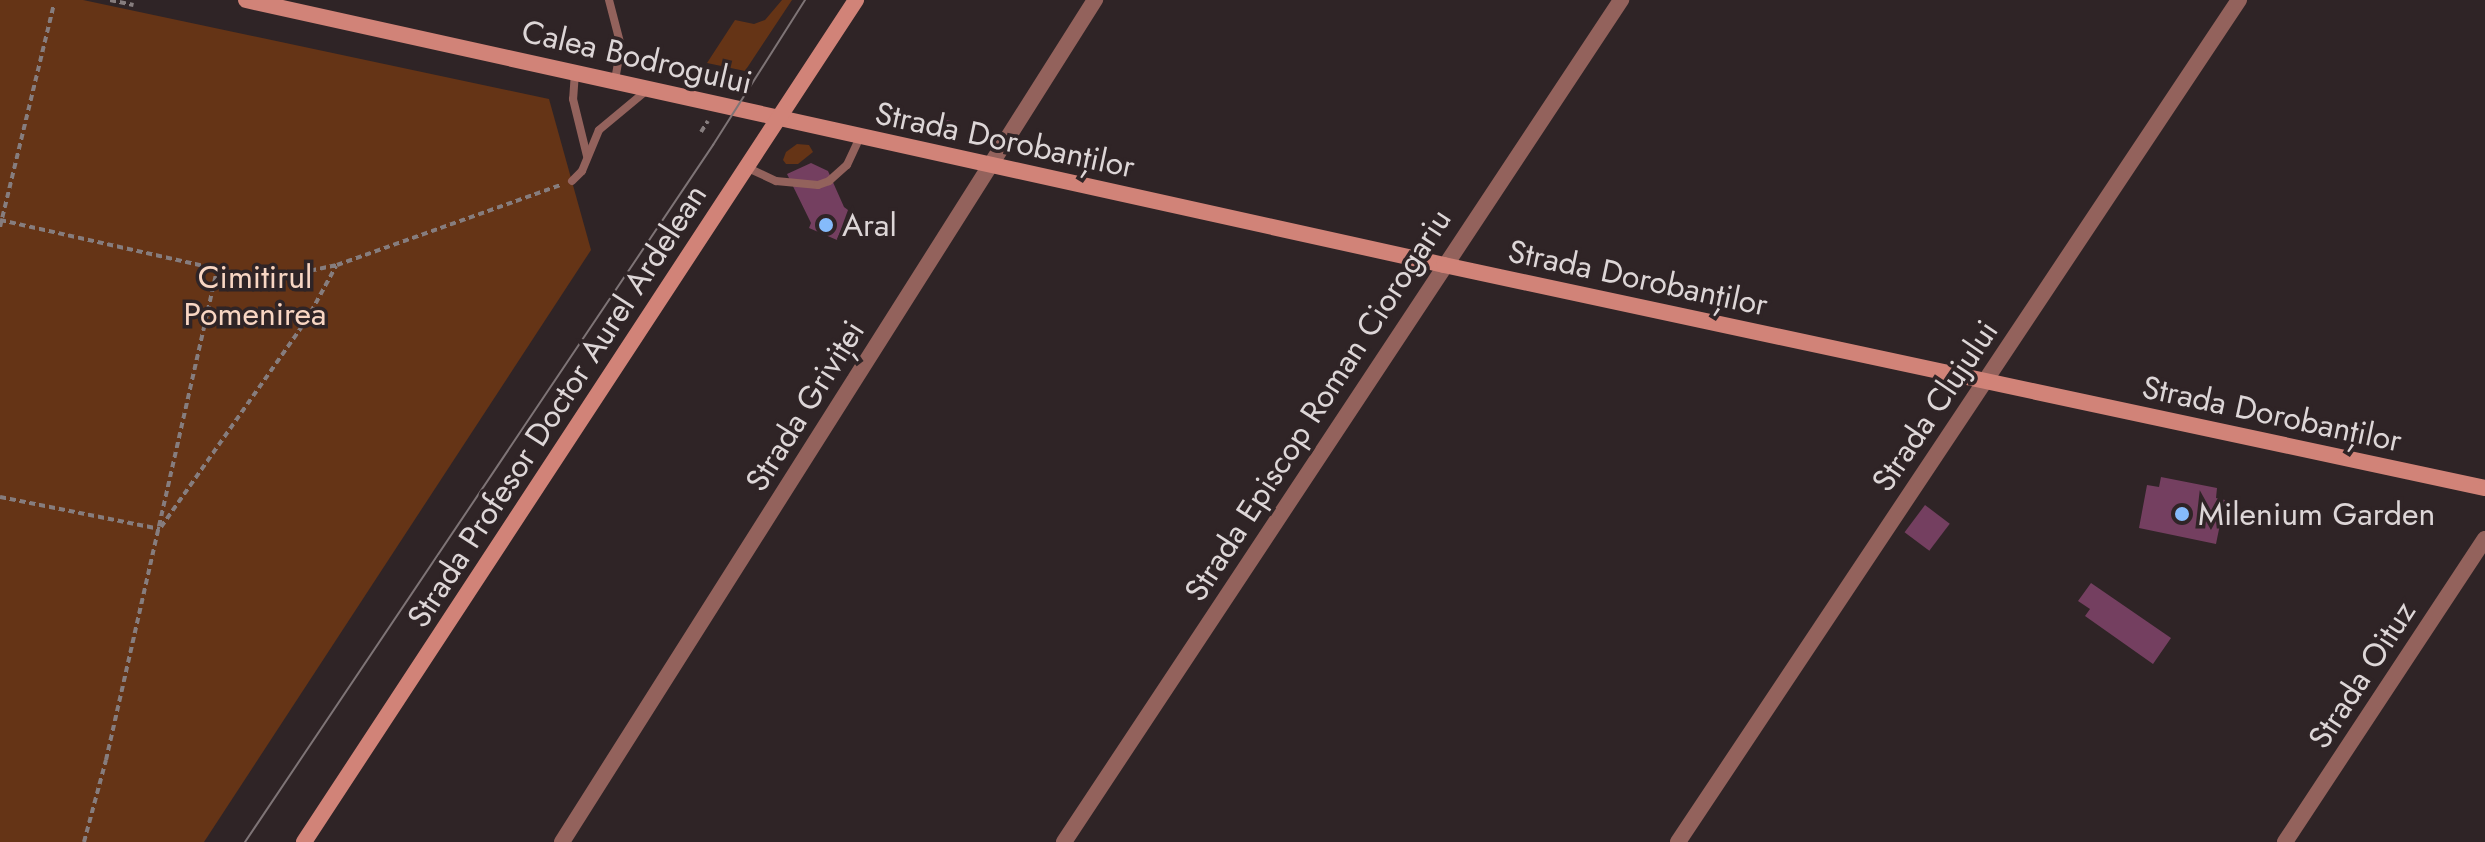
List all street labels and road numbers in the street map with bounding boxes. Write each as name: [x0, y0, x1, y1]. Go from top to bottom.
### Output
street label: Calea Bodrogului: [518, 12, 756, 102]
street label: Strada Dorobanților: [872, 94, 1138, 186]
street label: Strada Profesor Doctor Aurel Ardelean: [399, 177, 715, 635]
street label: Strada Episcop Roman Ciorogariu: [1177, 202, 1459, 608]
street label: Strada Dorobanților: [1505, 232, 1771, 324]
street label: Strada Clujului: [1864, 313, 2006, 499]
street label: Strada Griviței: [737, 314, 873, 498]
street label: Strada Dorobanților: [2139, 368, 2405, 460]
street label: Strada Oituz: [2300, 594, 2424, 756]

